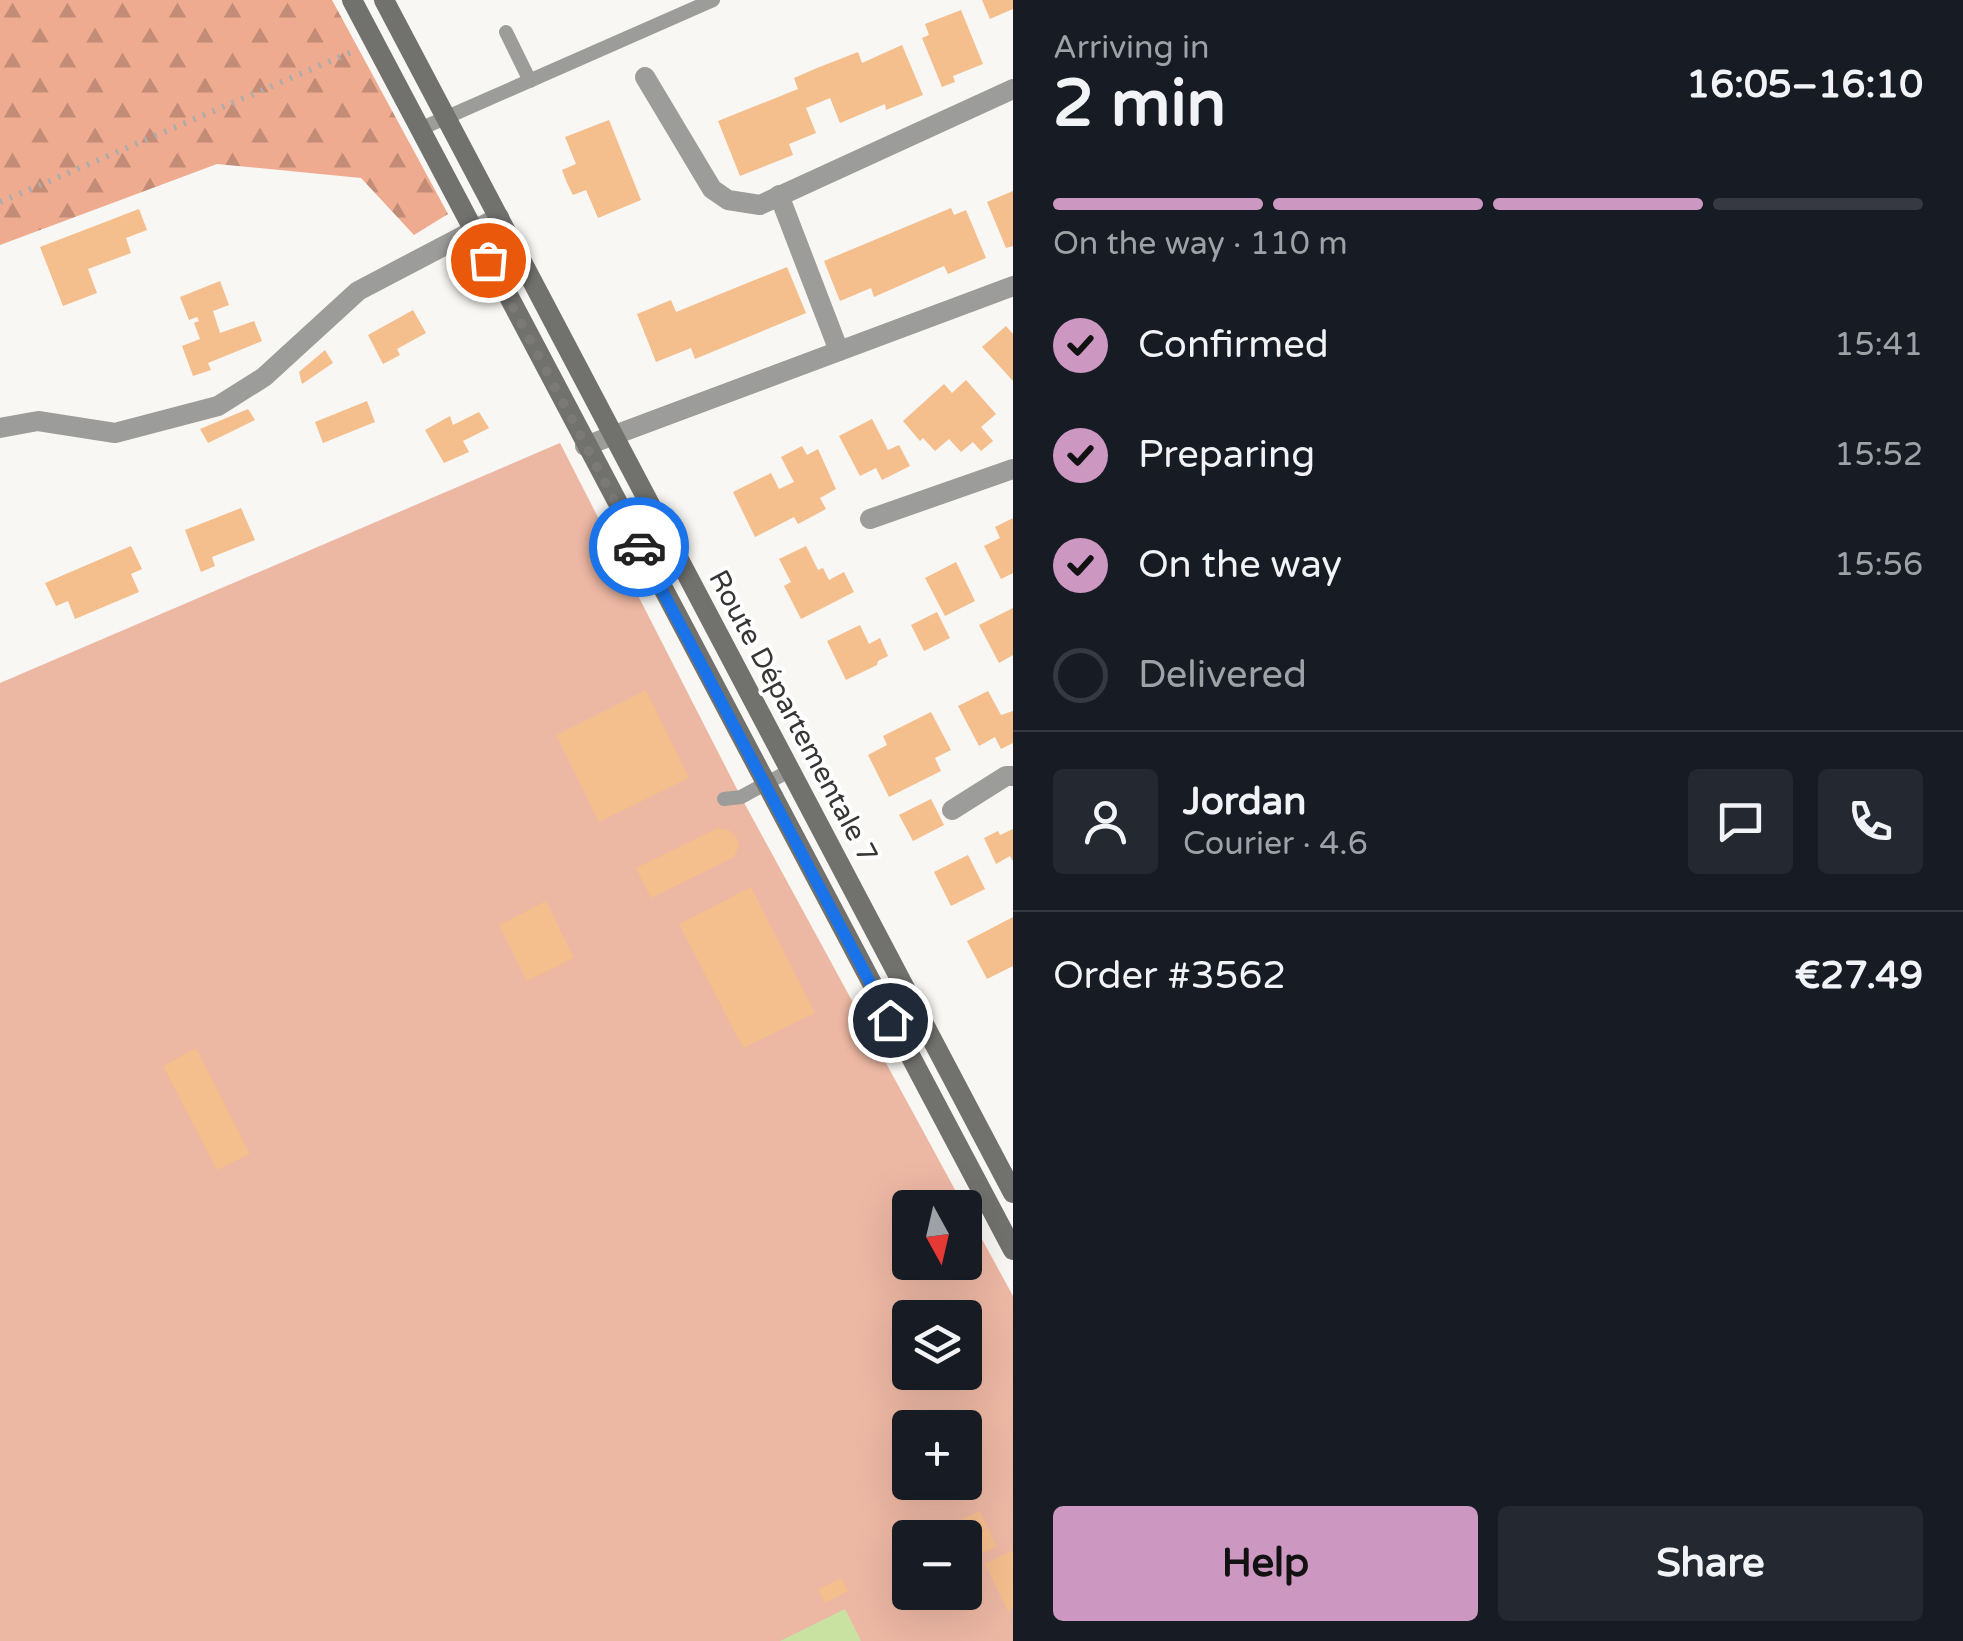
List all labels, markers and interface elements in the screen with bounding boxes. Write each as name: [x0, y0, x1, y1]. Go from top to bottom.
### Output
text: Arriving in: [1053, 29, 1210, 67]
text: 16:05–16:10: [1686, 62, 1923, 108]
text: 2 min: [1053, 65, 1226, 144]
pin: [446, 218, 531, 303]
text: On the way · 110 m: [1053, 225, 1348, 263]
icon: bag: [461, 233, 516, 288]
icon: check: [1053, 318, 1108, 373]
text: Confirmed: [1138, 322, 1329, 368]
text: 15:41: [1834, 326, 1923, 364]
icon: check: [1053, 428, 1108, 483]
text: Preparing: [1138, 432, 1315, 478]
text: 15:52: [1834, 436, 1923, 474]
courier: [589, 497, 689, 597]
icon: car: [612, 520, 667, 575]
icon: check: [1053, 538, 1108, 593]
text: On the way: [1138, 542, 1342, 588]
text: 15:56: [1834, 546, 1923, 584]
street label: Route Départementale 7: [701, 564, 885, 869]
text: Delivered: [1138, 652, 1307, 698]
button: person: [1053, 769, 1158, 874]
button: chat: [1688, 769, 1793, 874]
button: phone: [1818, 769, 1923, 874]
text: Jordan: [1183, 779, 1306, 825]
text: Courier · 4.6: [1183, 825, 1368, 863]
text: Order #3562: [1053, 953, 1286, 999]
text: €27.49: [1794, 953, 1923, 999]
pin: [848, 978, 933, 1063]
icon: home: [863, 993, 918, 1048]
north arrow: [892, 1190, 982, 1280]
map controls: [892, 1190, 982, 1610]
button: layers: [892, 1300, 982, 1390]
button: +: [892, 1410, 982, 1500]
button: Help: [1053, 1506, 1478, 1621]
button: Share: [1498, 1506, 1923, 1621]
button: −: [892, 1520, 982, 1610]

